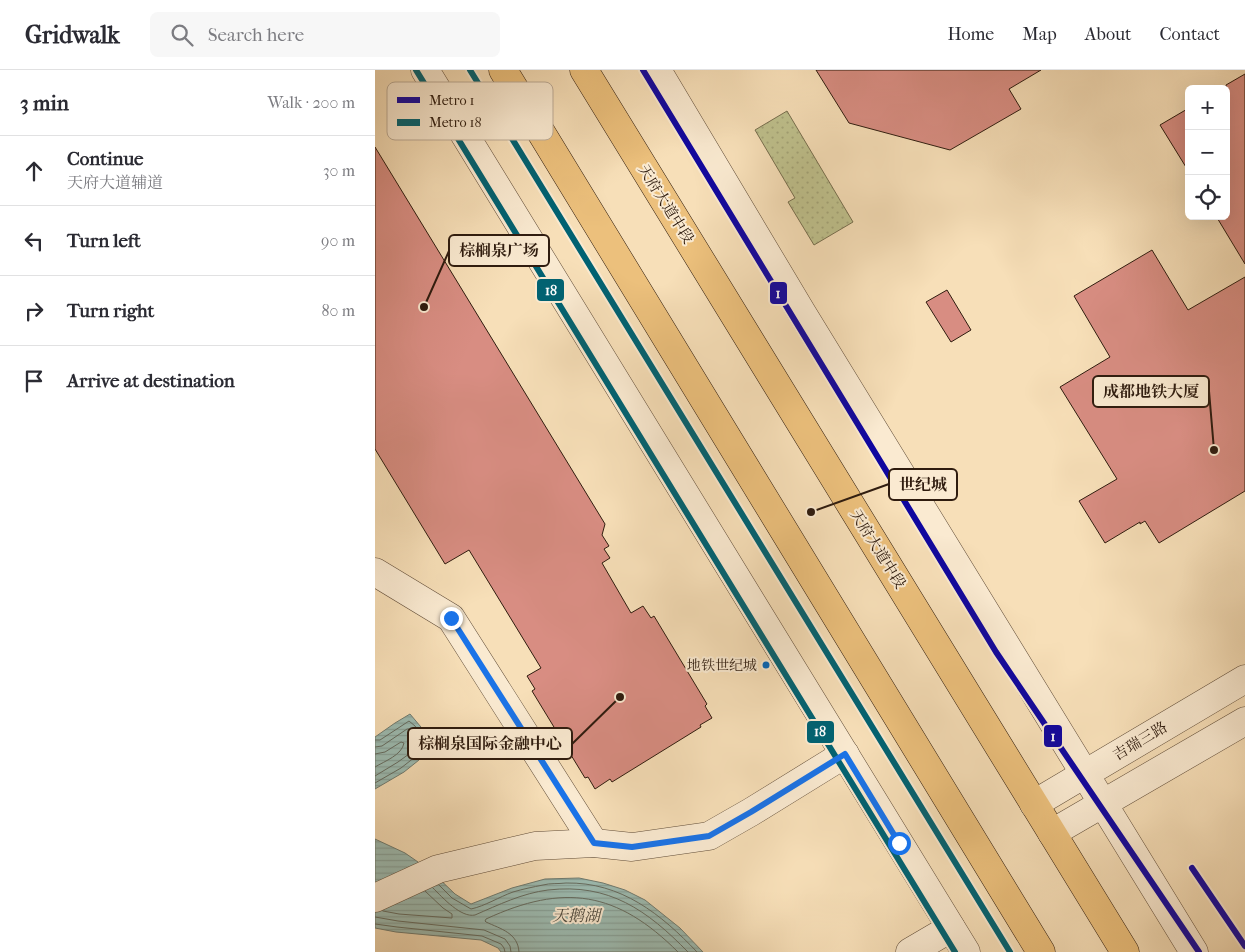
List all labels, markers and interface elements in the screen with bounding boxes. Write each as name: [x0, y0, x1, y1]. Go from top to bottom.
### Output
search box: [150, 12, 500, 57]
text: Gridwalk: [25, 21, 120, 49]
icon: search: [168, 21, 196, 49]
text: Search here: [208, 24, 304, 46]
text: Home: [947, 24, 994, 45]
text: Map: [1022, 24, 1057, 45]
text: About: [1085, 24, 1131, 45]
text: Contact: [1159, 24, 1220, 45]
legend: [387, 82, 553, 140]
map controls: [1185, 85, 1230, 220]
button: +: [1185, 85, 1230, 130]
text: 3 min: [20, 91, 69, 115]
text: Metro 1: [429, 92, 475, 109]
text: Walk · 200 m: [268, 93, 355, 112]
text: Metro 18: [429, 114, 482, 131]
button: −: [1185, 130, 1230, 175]
text: Continue: [67, 148, 143, 170]
icon: ahead: [20, 157, 48, 185]
text: 30 m: [323, 161, 355, 180]
street label: 天府大道中段: [635, 161, 697, 247]
text: 天府大道辅道: [67, 173, 163, 192]
button: locate: [1185, 175, 1230, 220]
icon: left: [20, 227, 48, 255]
text: Turn left: [67, 230, 141, 252]
text: 90 m: [321, 231, 355, 250]
callout: 棕榈泉广场: [449, 235, 549, 266]
text: 棕榈泉广场: [459, 241, 539, 260]
line badge: 18: [536, 278, 565, 302]
line badge: 1: [769, 281, 788, 305]
text: 18: [545, 282, 557, 299]
text: 1: [776, 285, 781, 302]
icon: right: [20, 297, 48, 325]
text: Turn right: [67, 300, 154, 322]
text: 80 m: [321, 301, 355, 320]
icon: arrive: [20, 367, 48, 395]
text: Arrive at destination: [67, 370, 235, 392]
callout: 成都地铁大厦: [1093, 376, 1209, 407]
text: 成都地铁大厦: [1103, 382, 1199, 401]
callout: 世纪城: [889, 469, 957, 500]
text: 世纪城: [899, 475, 947, 494]
street label: 天府大道中段: [847, 506, 909, 592]
route end: [440, 607, 463, 630]
place label: 地铁世纪城: [687, 657, 757, 674]
marker: 地铁世纪城: [761, 660, 771, 670]
street label: 吉瑞三路: [1110, 718, 1170, 764]
line badge: 18: [806, 720, 835, 744]
text: 18: [814, 723, 826, 740]
line badge: 1: [1043, 724, 1063, 748]
callout: 棕榈泉国际金融中心: [408, 728, 572, 759]
text: 1: [1051, 728, 1056, 745]
text: 棕榈泉国际金融中心: [418, 734, 562, 753]
route start: [888, 832, 911, 855]
water label: 天鹅湖: [552, 906, 603, 925]

